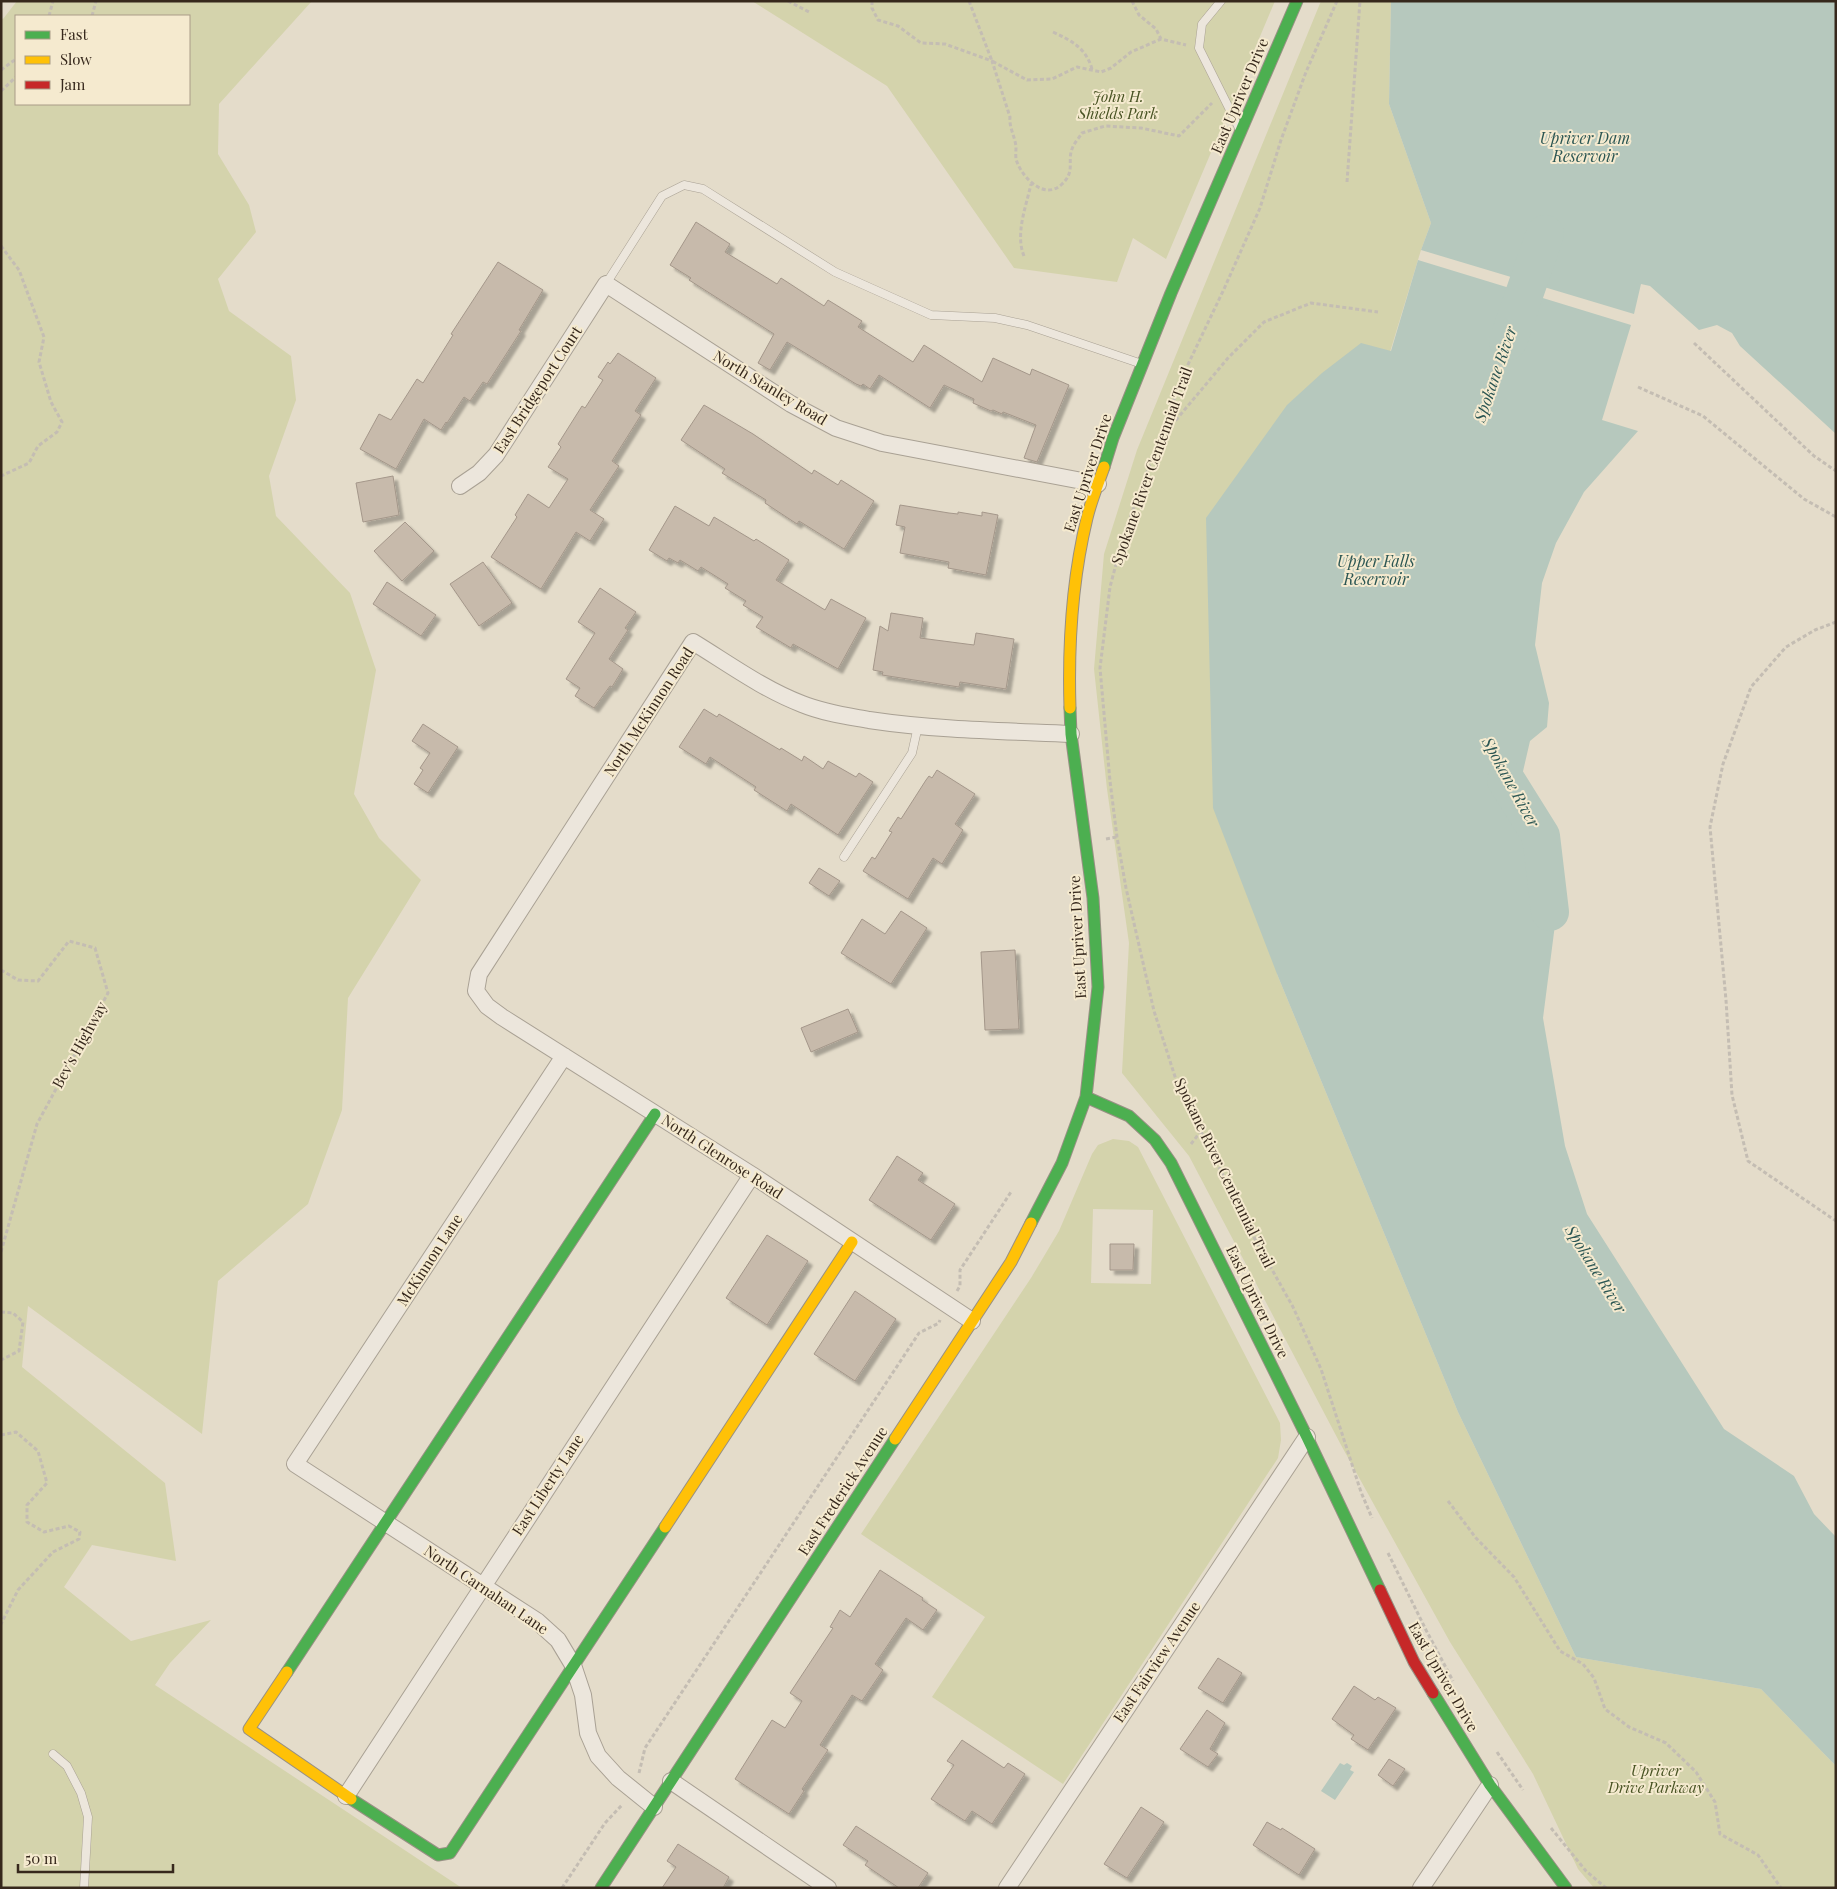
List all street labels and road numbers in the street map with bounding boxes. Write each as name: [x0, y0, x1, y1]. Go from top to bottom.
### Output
street label: East Upriver Drive: [1206, 35, 1272, 156]
street label: East Bridgeport Court: [488, 321, 586, 457]
street label: North Stanley Road: [710, 345, 831, 429]
street label: Spokane River Centennial Trail: [1106, 364, 1196, 567]
street label: East Upriver Drive: [1058, 411, 1116, 534]
street label: North McKinnon Road: [599, 643, 698, 780]
street label: East Upriver Drive: [1064, 875, 1090, 999]
street label: Bev's Highway: [47, 997, 111, 1091]
street label: Spokane River Centennial Trail: [1170, 1074, 1280, 1271]
street label: North Glenrose Road: [658, 1109, 787, 1203]
street label: McKinnon Lane: [392, 1210, 466, 1309]
street label: East Upriver Drive: [1222, 1242, 1294, 1361]
street label: East Frederick Avenue: [793, 1422, 891, 1559]
street label: East Liberty Lane: [507, 1430, 587, 1539]
street label: North Carnahan Lane: [421, 1540, 553, 1638]
street label: East Fairview Avenue: [1108, 1597, 1204, 1726]
street label: East Upriver Drive: [1404, 1618, 1483, 1735]

